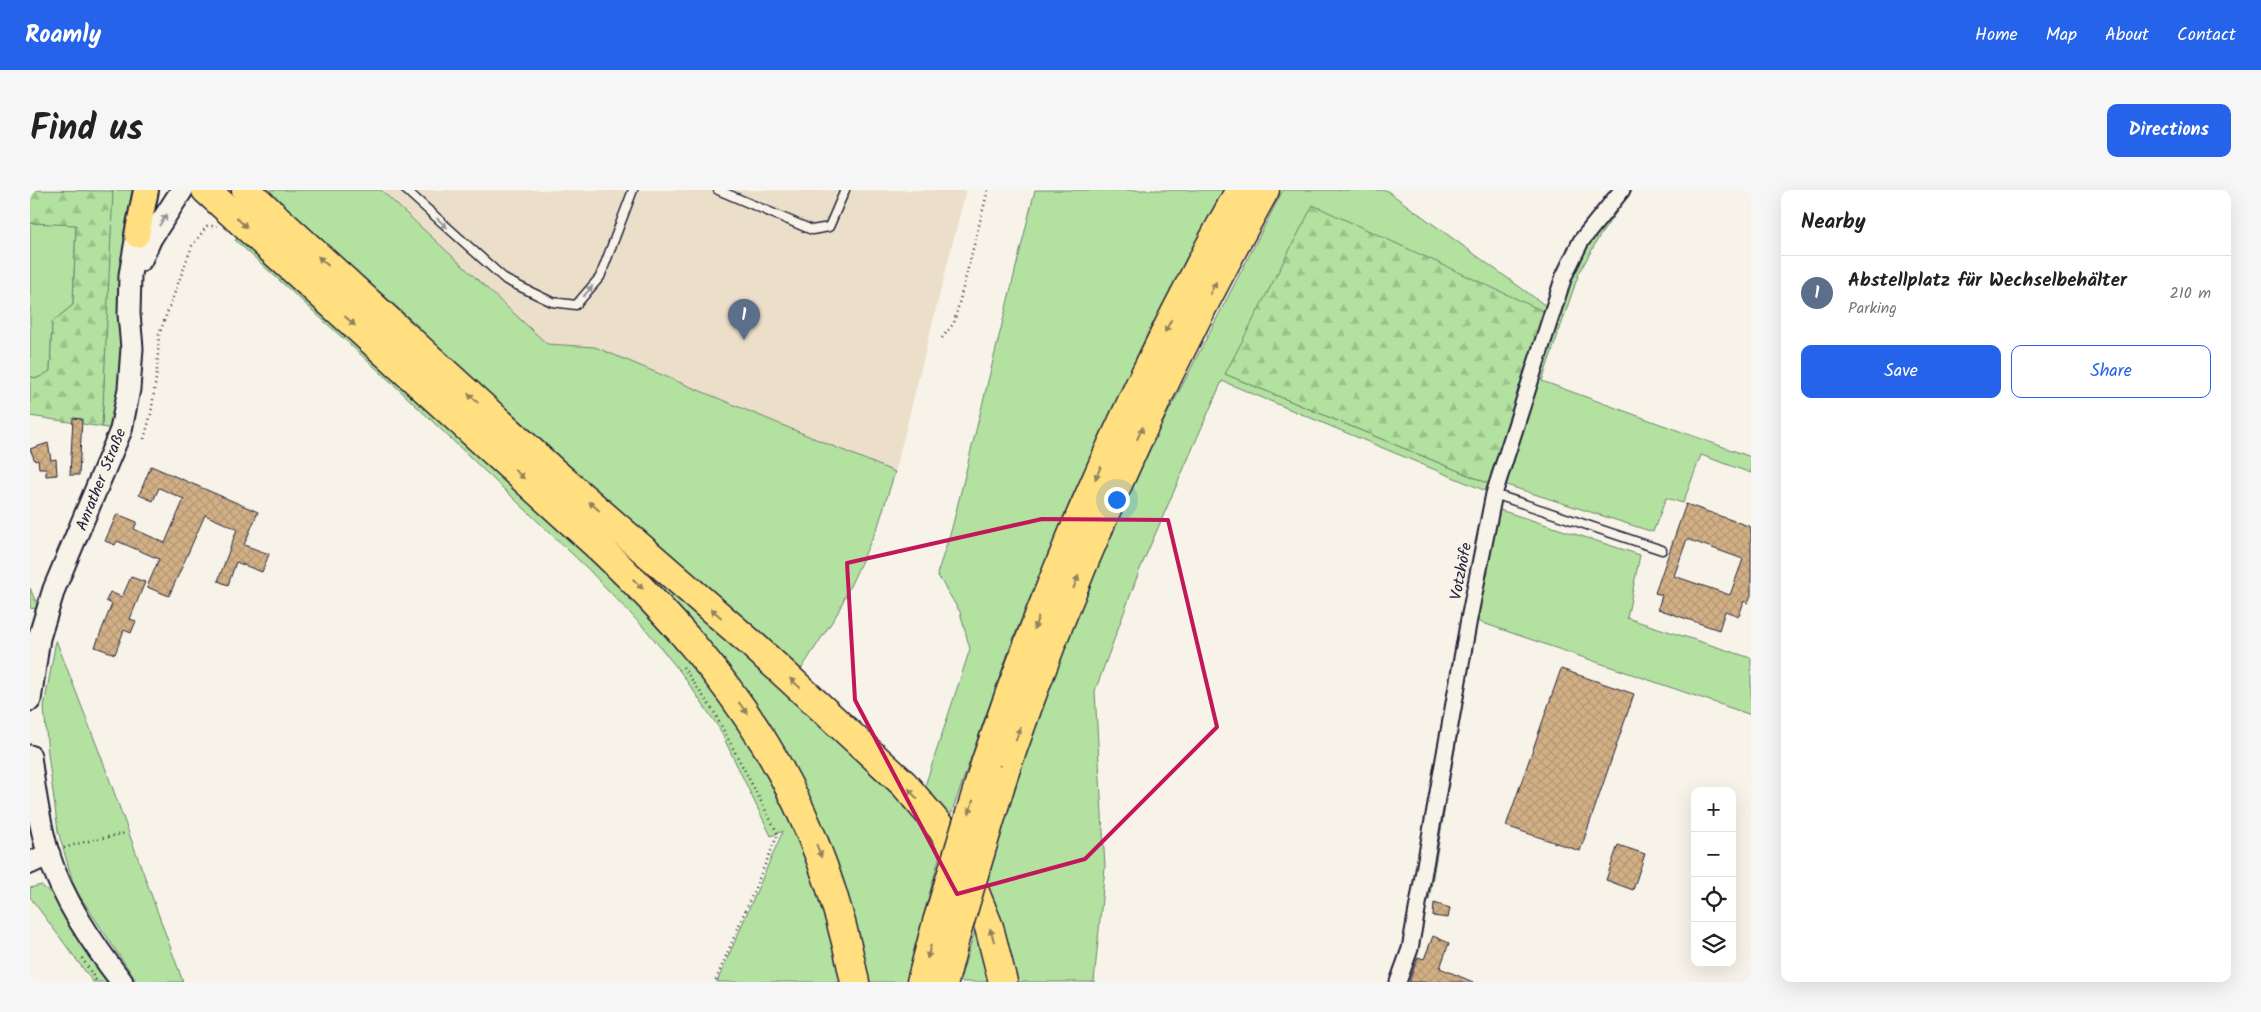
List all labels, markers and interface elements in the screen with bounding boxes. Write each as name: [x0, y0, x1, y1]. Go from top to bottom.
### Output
text: Roamly: [25, 16, 101, 55]
text: Home: [1975, 21, 2018, 50]
text: Map: [2046, 21, 2077, 50]
text: About: [2105, 21, 2149, 50]
text: Contact: [2177, 21, 2236, 50]
text: Find us: [30, 102, 143, 158]
button: Directions: [2107, 104, 2231, 157]
text: Nearby: [1801, 206, 1866, 239]
one-way arrow: [158, 213, 168, 227]
one-way arrow: [236, 217, 248, 229]
one-way arrow: [435, 217, 448, 228]
one-way arrow: [318, 255, 330, 267]
text: Abstellplatz für Wechselbehälter: [1848, 266, 2127, 296]
one-way arrow: [1209, 280, 1217, 295]
text: 1: [1815, 281, 1819, 306]
text: 210 m: [2170, 281, 2211, 306]
one-way arrow: [583, 284, 594, 297]
text: Parking: [1848, 296, 1897, 321]
pin: 1: [728, 299, 760, 340]
one-way arrow: [343, 315, 355, 327]
one-way arrow: [1164, 319, 1172, 333]
button: Save: [1801, 345, 2001, 398]
button: Share: [2011, 345, 2211, 398]
one-way arrow: [467, 392, 479, 403]
street label: Anrather Straße: [69, 424, 133, 535]
one-way arrow: [1137, 426, 1145, 440]
one-way arrow: [1094, 466, 1102, 480]
one-way arrow: [512, 468, 524, 480]
your location: [1104, 487, 1130, 513]
one-way arrow: [588, 500, 600, 512]
street label: Votzhöfe: [1444, 540, 1479, 602]
one-way arrow: [1072, 575, 1080, 589]
one-way arrow: [631, 578, 643, 590]
one-way arrow: [711, 607, 723, 619]
one-way arrow: [1032, 615, 1039, 630]
one-way arrow: [789, 677, 802, 688]
one-way arrow: [738, 701, 748, 715]
one-way arrow: [1014, 726, 1022, 741]
map controls: [1691, 787, 1736, 967]
button: +: [1691, 787, 1736, 832]
one-way arrow: [907, 789, 919, 801]
one-way arrow: [967, 800, 975, 815]
button: −: [1691, 832, 1736, 877]
one-way arrow: [815, 844, 823, 858]
button: locate: [1691, 877, 1736, 922]
button: layers: [1691, 922, 1736, 967]
one-way arrow: [987, 927, 995, 942]
one-way arrow: [925, 944, 933, 959]

